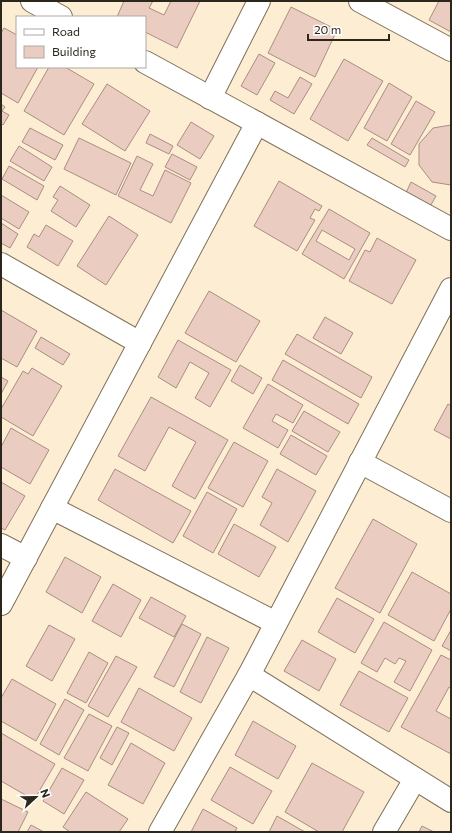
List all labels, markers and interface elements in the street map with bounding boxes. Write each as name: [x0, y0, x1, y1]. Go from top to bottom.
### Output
legend: [16, 16, 146, 68]
scale bar: [308, 16, 389, 42]
text: 20 m: [314, 22, 341, 36]
text: Road: [52, 24, 80, 38]
text: Building: [52, 44, 96, 58]
north arrow: [16, 777, 56, 817]
text: N: [38, 787, 53, 799]

